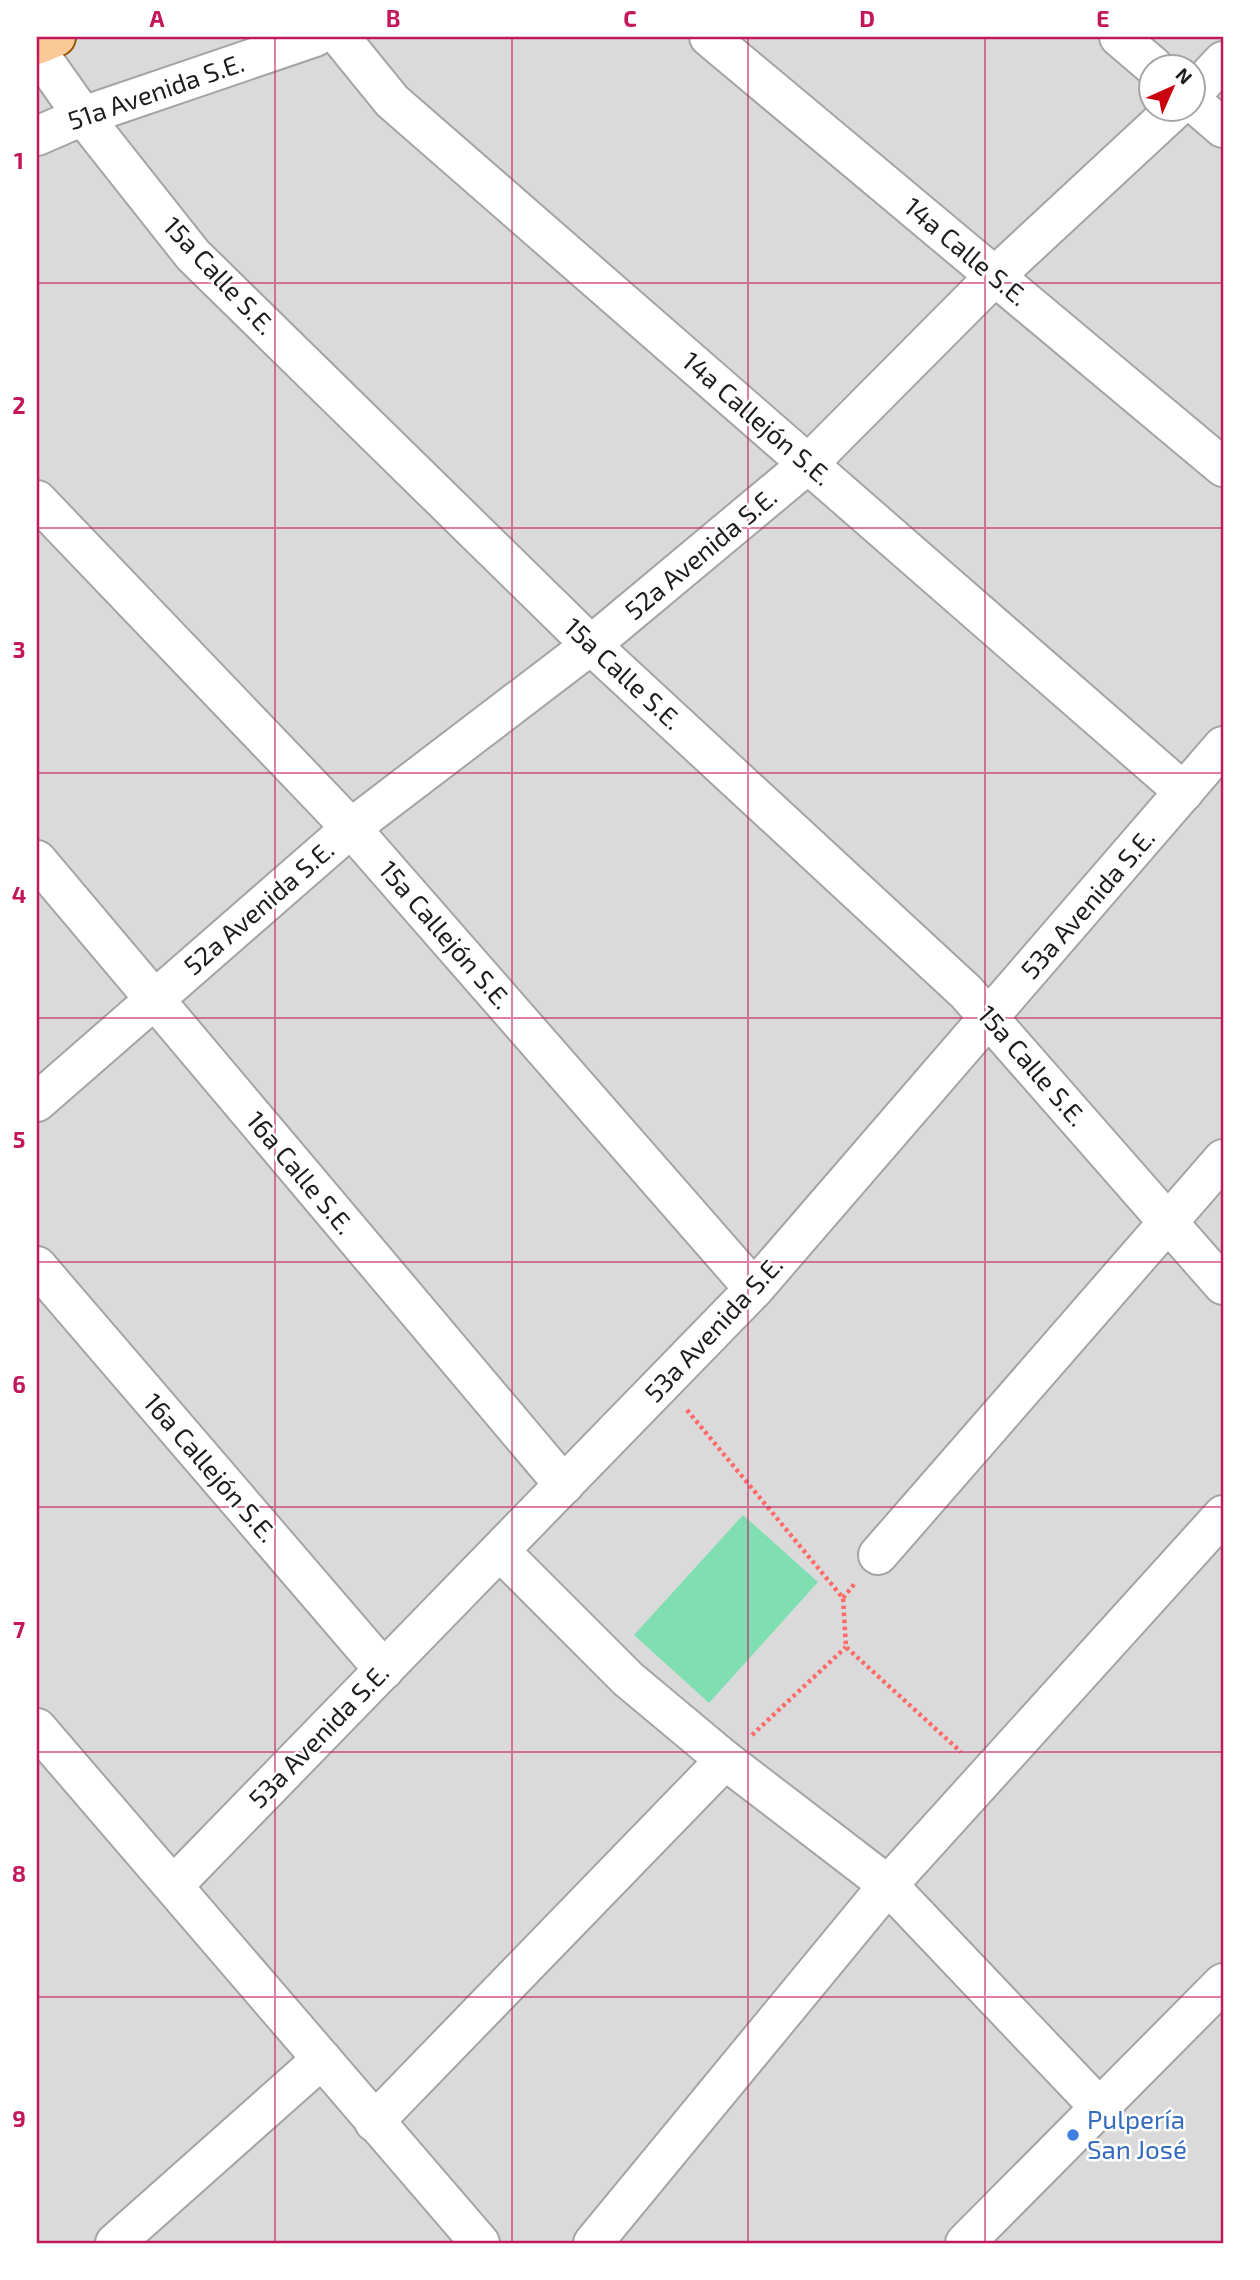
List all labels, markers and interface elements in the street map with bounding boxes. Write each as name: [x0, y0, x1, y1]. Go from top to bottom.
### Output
text: A: [149, 4, 165, 32]
text: B: [386, 4, 400, 32]
text: C: [623, 4, 637, 32]
text: D: [859, 4, 875, 32]
text: E: [1096, 4, 1110, 32]
street label: 51a Avenida S.E.: [63, 46, 248, 135]
north arrow: [1138, 52, 1208, 122]
text: N: [1171, 63, 1197, 89]
text: 1: [14, 146, 24, 174]
street label: 14a Calle S.E.: [899, 190, 1035, 312]
street label: 15a Calle S.E.: [158, 210, 282, 340]
street label: 14a Callejón S.E.: [677, 344, 839, 491]
text: 2: [12, 391, 26, 419]
street label: 52a Avenida S.E.: [618, 480, 782, 625]
street label: 15a Calle S.E.: [559, 611, 689, 735]
text: 3: [12, 635, 26, 663]
street label: 53a Avenida S.E.: [1013, 822, 1160, 984]
street label: 52a Avenida S.E.: [177, 833, 339, 981]
street label: 15a Callejón S.E.: [373, 854, 519, 1014]
text: 4: [12, 880, 26, 908]
street label: 15a Calle S.E.: [972, 998, 1094, 1132]
street label: 16a Calle S.E.: [241, 1104, 361, 1240]
text: 5: [13, 1125, 25, 1153]
street label: 53a Avenida S.E.: [637, 1248, 789, 1408]
text: 6: [12, 1370, 26, 1398]
street label: 16a Callejón S.E.: [138, 1386, 284, 1548]
text: 7: [13, 1615, 25, 1643]
street label: 53a Avenida S.E.: [241, 1656, 395, 1814]
text: 8: [12, 1859, 26, 1887]
place label: Pulpería San José: [1087, 2103, 1187, 2164]
text: 9: [12, 2104, 26, 2132]
marker: Pulpería San José: [1065, 2127, 1081, 2143]

